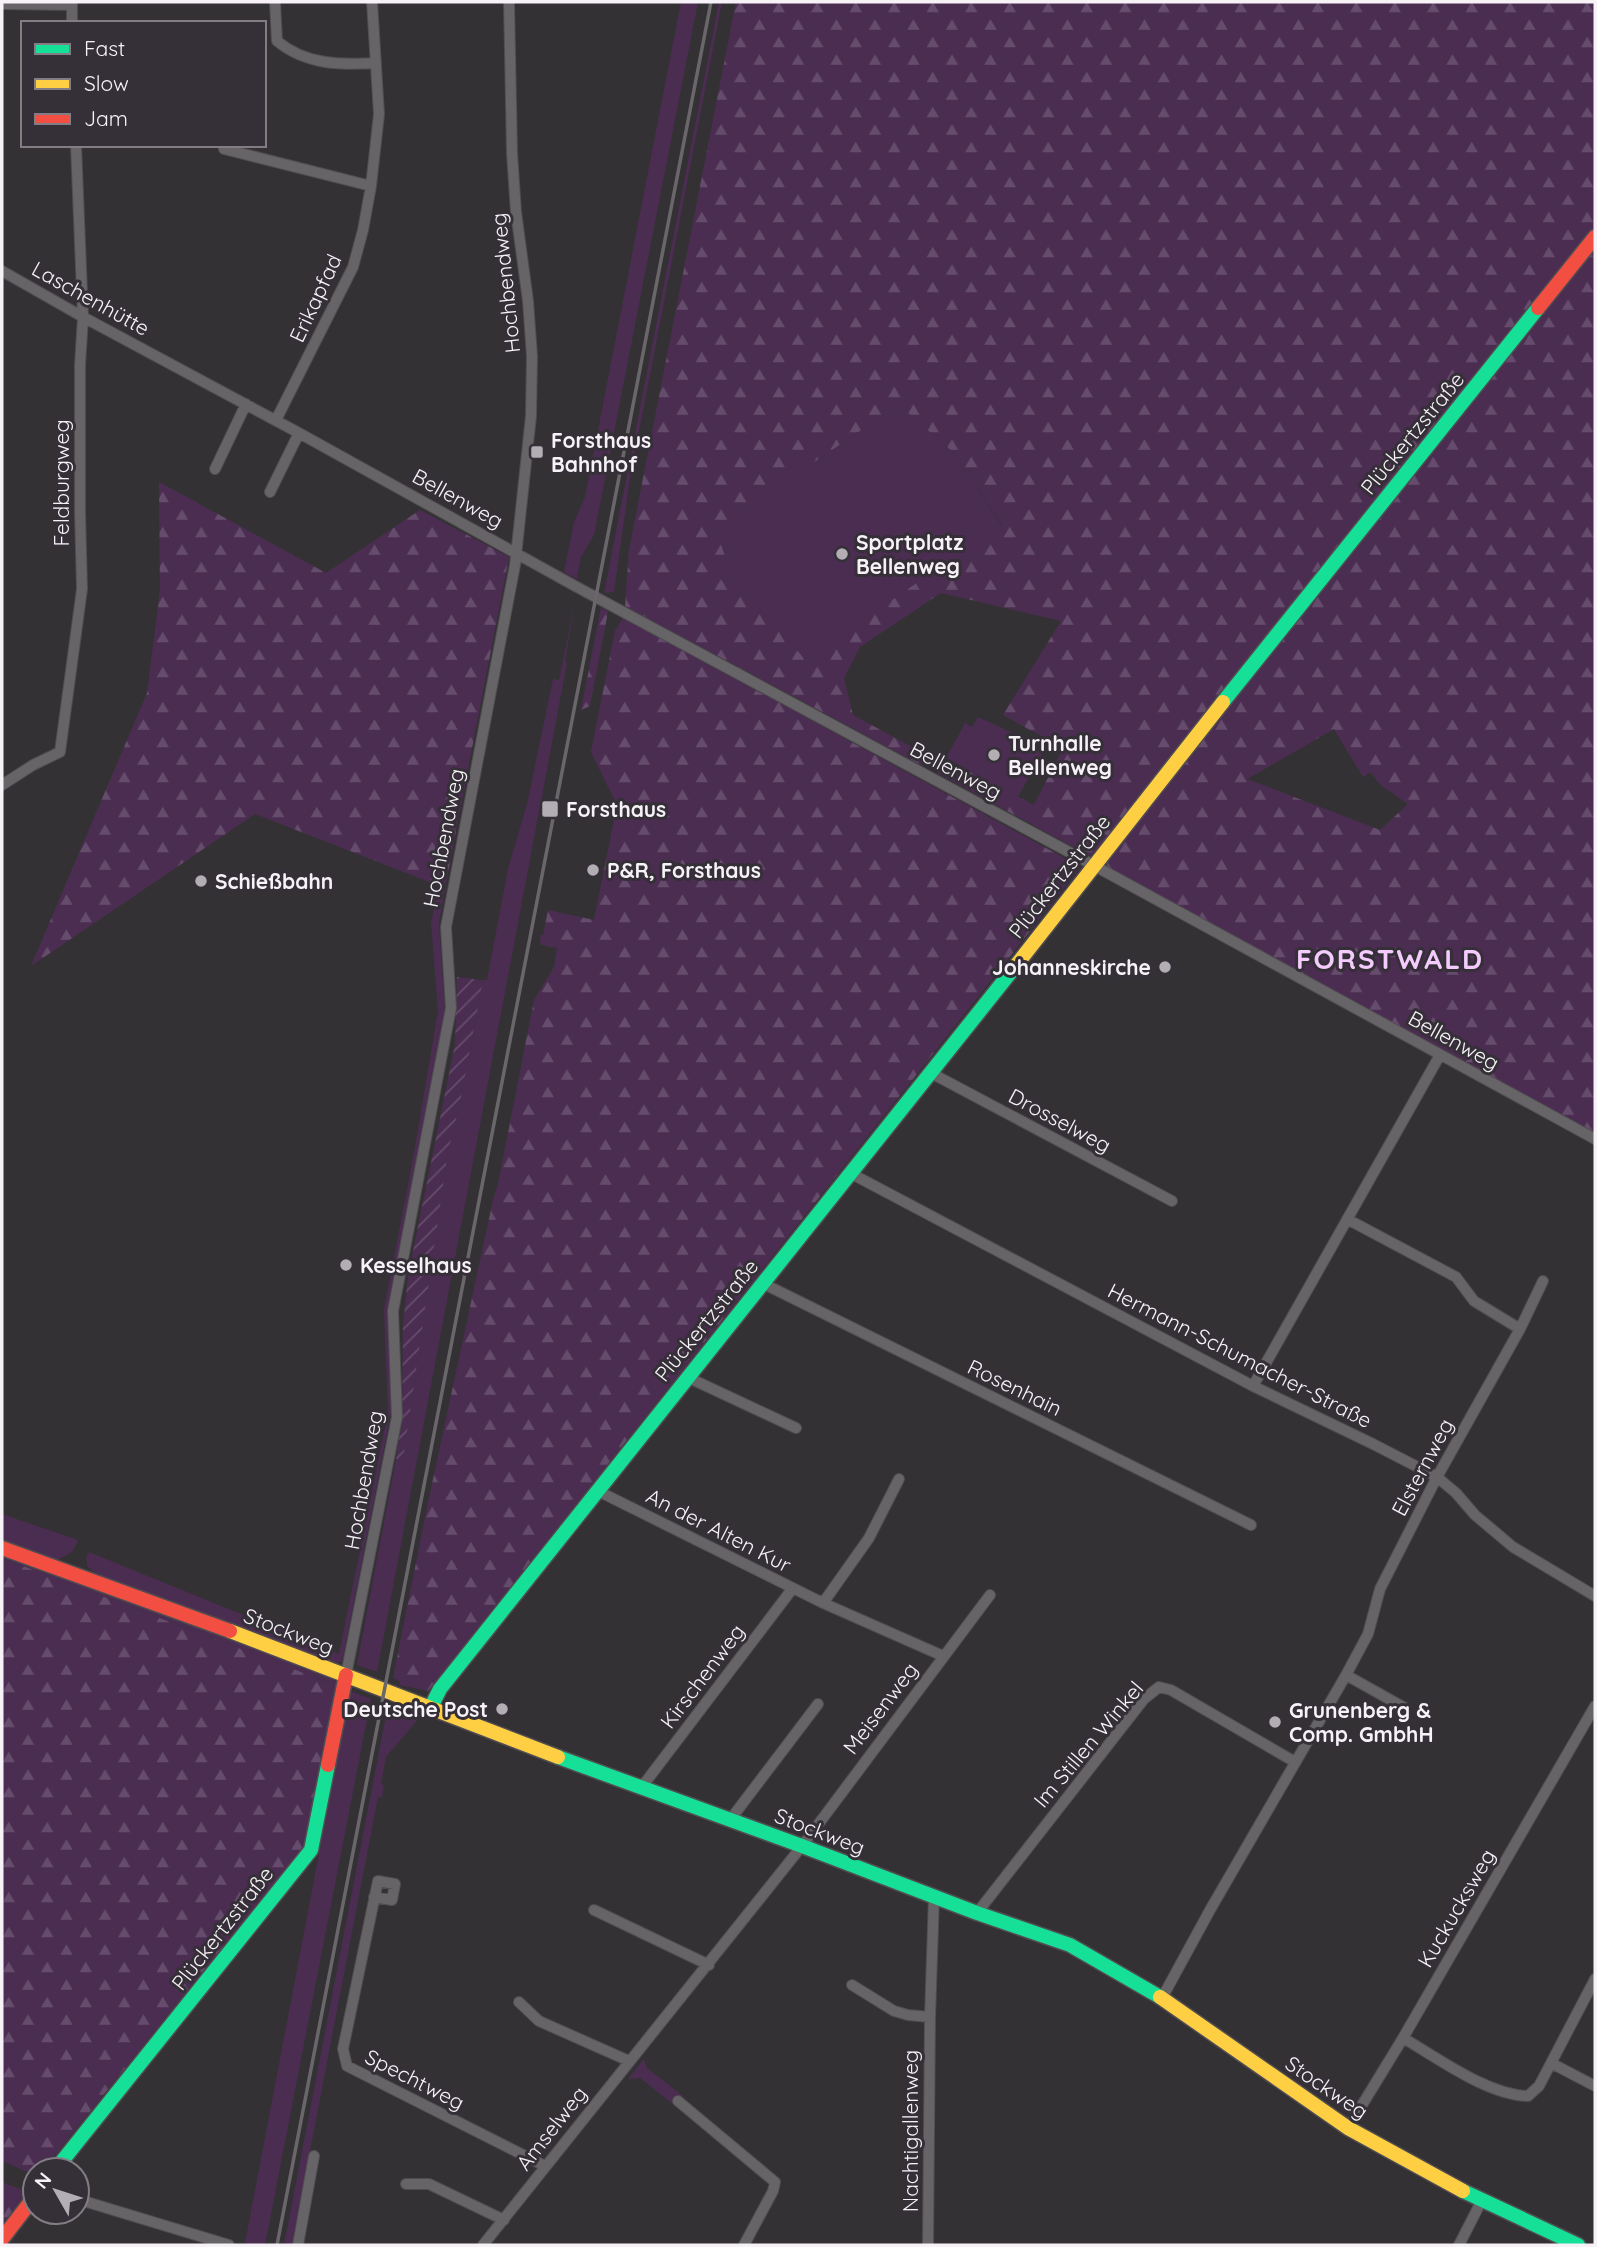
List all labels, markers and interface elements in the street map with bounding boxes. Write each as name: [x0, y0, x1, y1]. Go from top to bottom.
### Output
legend: [21, 21, 266, 147]
text: Fast: [84, 35, 125, 61]
text: Slow: [84, 70, 129, 96]
text: Jam: [84, 105, 128, 131]
street label: Hochbendweg: [485, 212, 525, 354]
street label: Erikapfad: [283, 250, 347, 346]
street label: Laschenhütte: [28, 255, 154, 341]
street label: Plückertzstraße: [1355, 366, 1469, 500]
street label: Feldburgweg: [48, 420, 74, 547]
place label: Forsthaus Bahnhof: [551, 427, 651, 477]
marker: Forsthaus Bahnhof: [529, 444, 545, 460]
street label: Bellenweg: [408, 462, 508, 534]
place label: Sportplatz Bellenweg: [856, 529, 963, 579]
marker: Sportplatz Bellenweg: [834, 546, 850, 562]
place label: Turnhalle Bellenweg: [1008, 730, 1112, 780]
street label: Bellenweg: [906, 735, 1006, 805]
marker: Turnhalle Bellenweg: [986, 747, 1002, 763]
street label: Hochbendweg: [417, 766, 469, 910]
place label: Forsthaus: [566, 796, 666, 822]
marker: Forsthaus: [540, 799, 560, 819]
street label: Plückertzstraße: [1003, 809, 1115, 943]
place label: P&R, Forsthaus: [607, 857, 761, 883]
marker: P&R, Forsthaus: [585, 862, 601, 878]
place label: Schießbahn: [215, 868, 333, 894]
marker: Schießbahn: [193, 873, 209, 889]
district label: FORSTWALD: [1296, 941, 1484, 976]
place label: Johanneskirche: [992, 954, 1151, 980]
marker: Johanneskirche: [1157, 959, 1173, 975]
street label: Bellenweg: [1404, 1004, 1504, 1076]
street label: Drosselweg: [1004, 1082, 1116, 1158]
place label: Kesselhaus: [360, 1252, 472, 1278]
street label: Plückertzstraße: [649, 1253, 763, 1387]
marker: Kesselhaus: [338, 1257, 354, 1273]
street label: Hermann-Schumacher-Straße: [1104, 1277, 1376, 1433]
street label: Rosenhain: [964, 1353, 1066, 1421]
street label: Hochbendweg: [338, 1408, 388, 1552]
street label: Elsternweg: [1386, 1414, 1458, 1520]
street label: An der Alten Kur: [642, 1482, 796, 1578]
street label: Stockweg: [240, 1602, 338, 1660]
street label: Kirschenweg: [654, 1619, 750, 1733]
street label: Meisenweg: [837, 1657, 923, 1759]
street label: Im Stillen Winkel: [1028, 1675, 1148, 1813]
place label: Deutsche Post: [343, 1696, 488, 1722]
place label: Grunenberg & Comp. GmbhH: [1289, 1697, 1434, 1747]
marker: Deutsche Post: [494, 1701, 510, 1717]
marker: Grunenberg & Comp. GmbhH: [1267, 1714, 1283, 1730]
street label: Stockweg: [771, 1802, 869, 1860]
street label: Kuckucksweg: [1412, 1844, 1500, 1972]
street label: Plückertzstraße: [166, 1861, 278, 1995]
street label: Spechtweg: [361, 2043, 469, 2115]
street label: Nachtigallenweg: [897, 2050, 923, 2212]
street label: Stockweg: [1281, 2050, 1373, 2124]
street label: Amselweg: [510, 2081, 592, 2175]
north arrow: [21, 2156, 91, 2226]
text: N: [29, 2167, 57, 2193]

